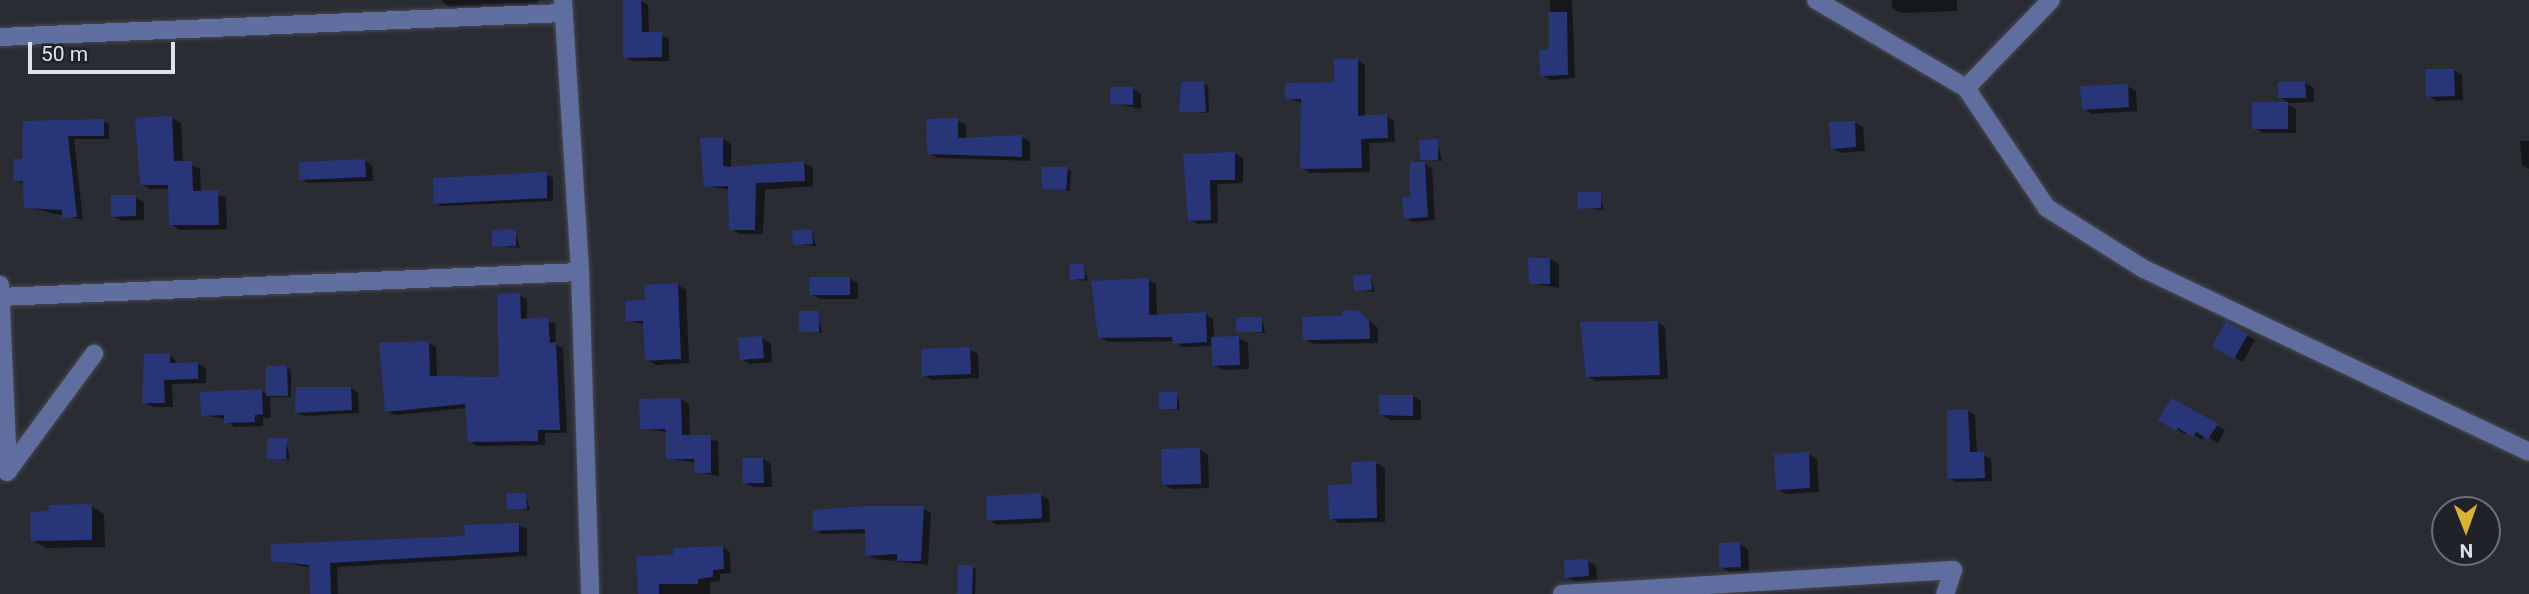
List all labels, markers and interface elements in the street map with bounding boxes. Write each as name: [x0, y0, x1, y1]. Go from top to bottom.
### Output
scale bar: [32, 28, 178, 72]
text: 50 m: [41, 42, 88, 66]
north arrow: [2431, 496, 2501, 566]
text: N: [2459, 539, 2473, 562]

